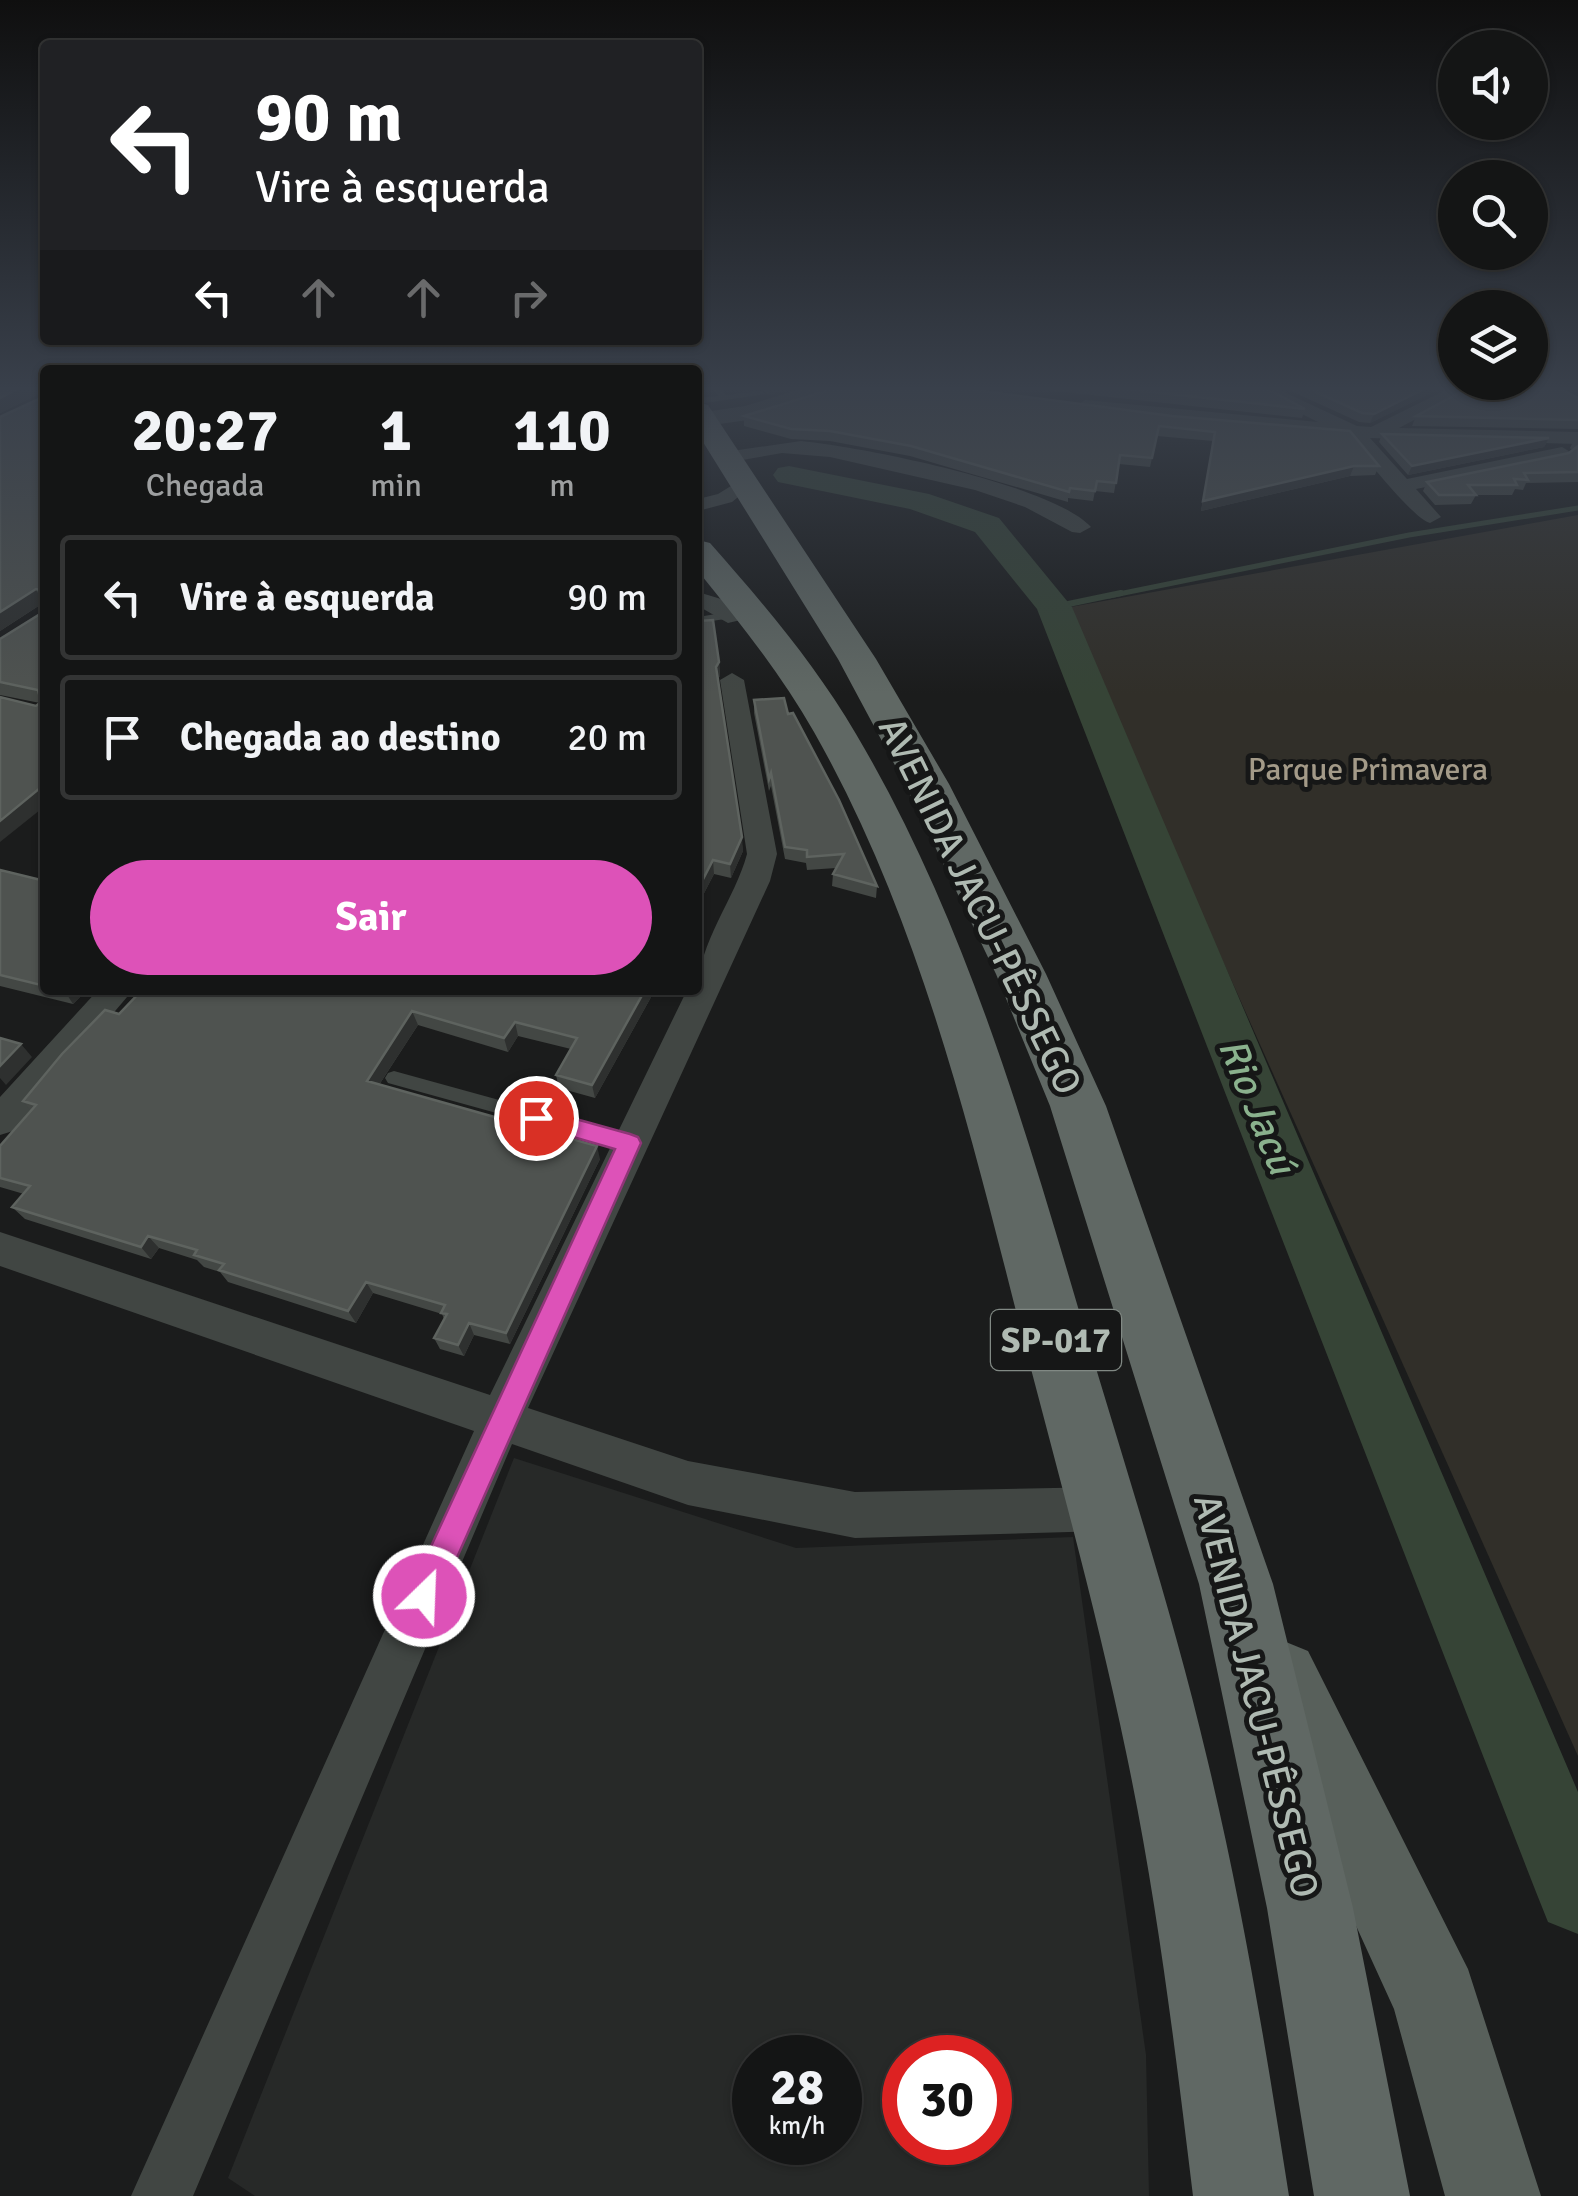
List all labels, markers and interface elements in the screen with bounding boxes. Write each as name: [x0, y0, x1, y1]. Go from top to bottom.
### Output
map controls: [1438, 30, 1548, 400]
button: sound: [1438, 30, 1548, 140]
text: 90 m: [255, 74, 403, 160]
icon: left: [90, 80, 220, 210]
text: Vire à esquerda: [255, 160, 550, 215]
button: search: [1438, 160, 1548, 270]
icon: left: [186, 270, 241, 325]
icon: ahead: [291, 270, 346, 325]
icon: ahead: [396, 270, 451, 325]
icon: right: [501, 270, 556, 325]
button: layers: [1438, 290, 1548, 400]
text: 20:27: [131, 394, 279, 468]
text: 1: [380, 394, 412, 468]
text: 110: [513, 394, 611, 468]
text: Chegada: [146, 466, 265, 505]
text: min: [370, 466, 422, 505]
text: m: [549, 466, 575, 505]
icon: left: [95, 570, 150, 625]
text: Vire à esquerda: [180, 574, 434, 621]
text: 90 m: [567, 574, 647, 621]
icon: arrive: [95, 710, 150, 765]
street label: AVENIDA JACU-PÊSSEGO: [868, 710, 1092, 1102]
text: Chegada ao destino: [180, 714, 501, 761]
text: 20 m: [567, 714, 647, 761]
park label: Parque Primavera: [1248, 750, 1488, 789]
button: Sair: [90, 860, 652, 975]
water label: Rio Jacú: [1207, 1031, 1308, 1183]
pin: [494, 1076, 579, 1161]
icon: arrive: [509, 1091, 564, 1146]
road number: SP-017: [991, 1310, 1121, 1370]
street label: AVENIDA JACU-PÊSSEGO: [1183, 1489, 1329, 1903]
position arrow: [372, 1544, 476, 1648]
speed limit sign: 30: [882, 2035, 1012, 2165]
text: 28: [770, 2057, 824, 2119]
text: km/h: [769, 2110, 825, 2141]

